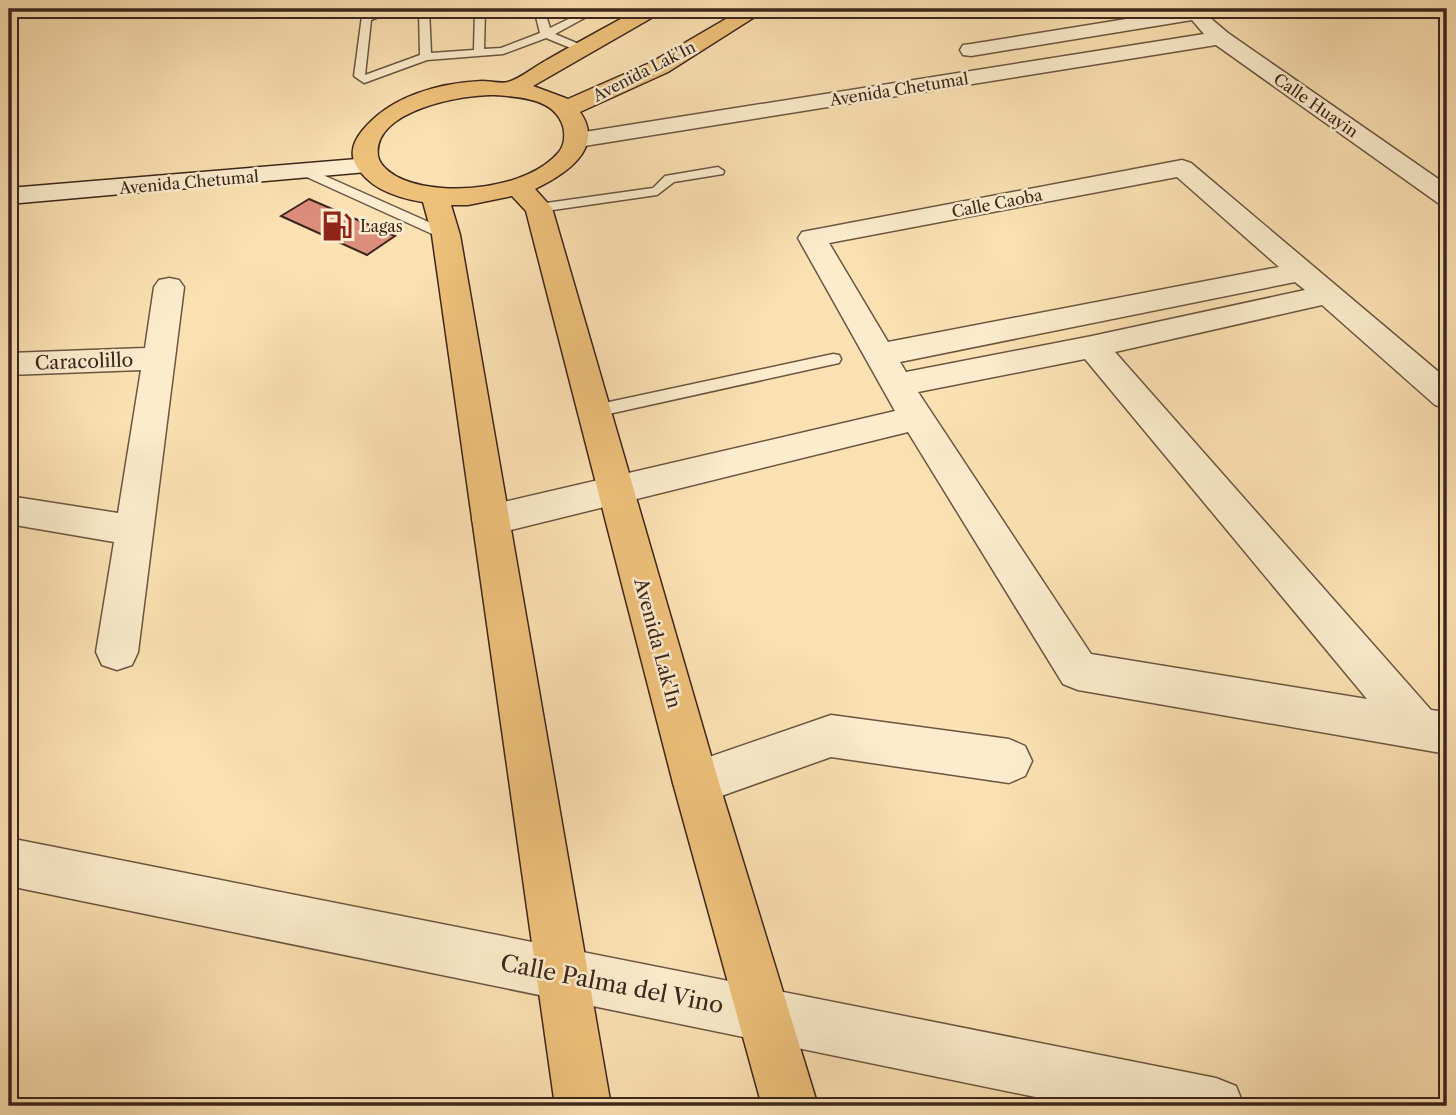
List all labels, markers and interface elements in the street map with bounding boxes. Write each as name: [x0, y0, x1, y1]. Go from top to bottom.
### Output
street label: Avenida Lak'In: [588, 37, 699, 106]
street label: Avenida Chetumal: [827, 68, 970, 110]
street label: Calle Huayin: [1270, 69, 1362, 141]
street label: Avenida Chetumal: [117, 166, 260, 198]
street label: Calle Caoba: [950, 184, 1045, 222]
fuel station icon: Lagas: [320, 209, 354, 243]
place label: Lagas: [360, 216, 403, 236]
street label: Caracolillo: [34, 348, 134, 375]
street label: Avenida Lak'In: [629, 575, 686, 711]
street label: Calle Palma del Vino: [498, 949, 726, 1019]

